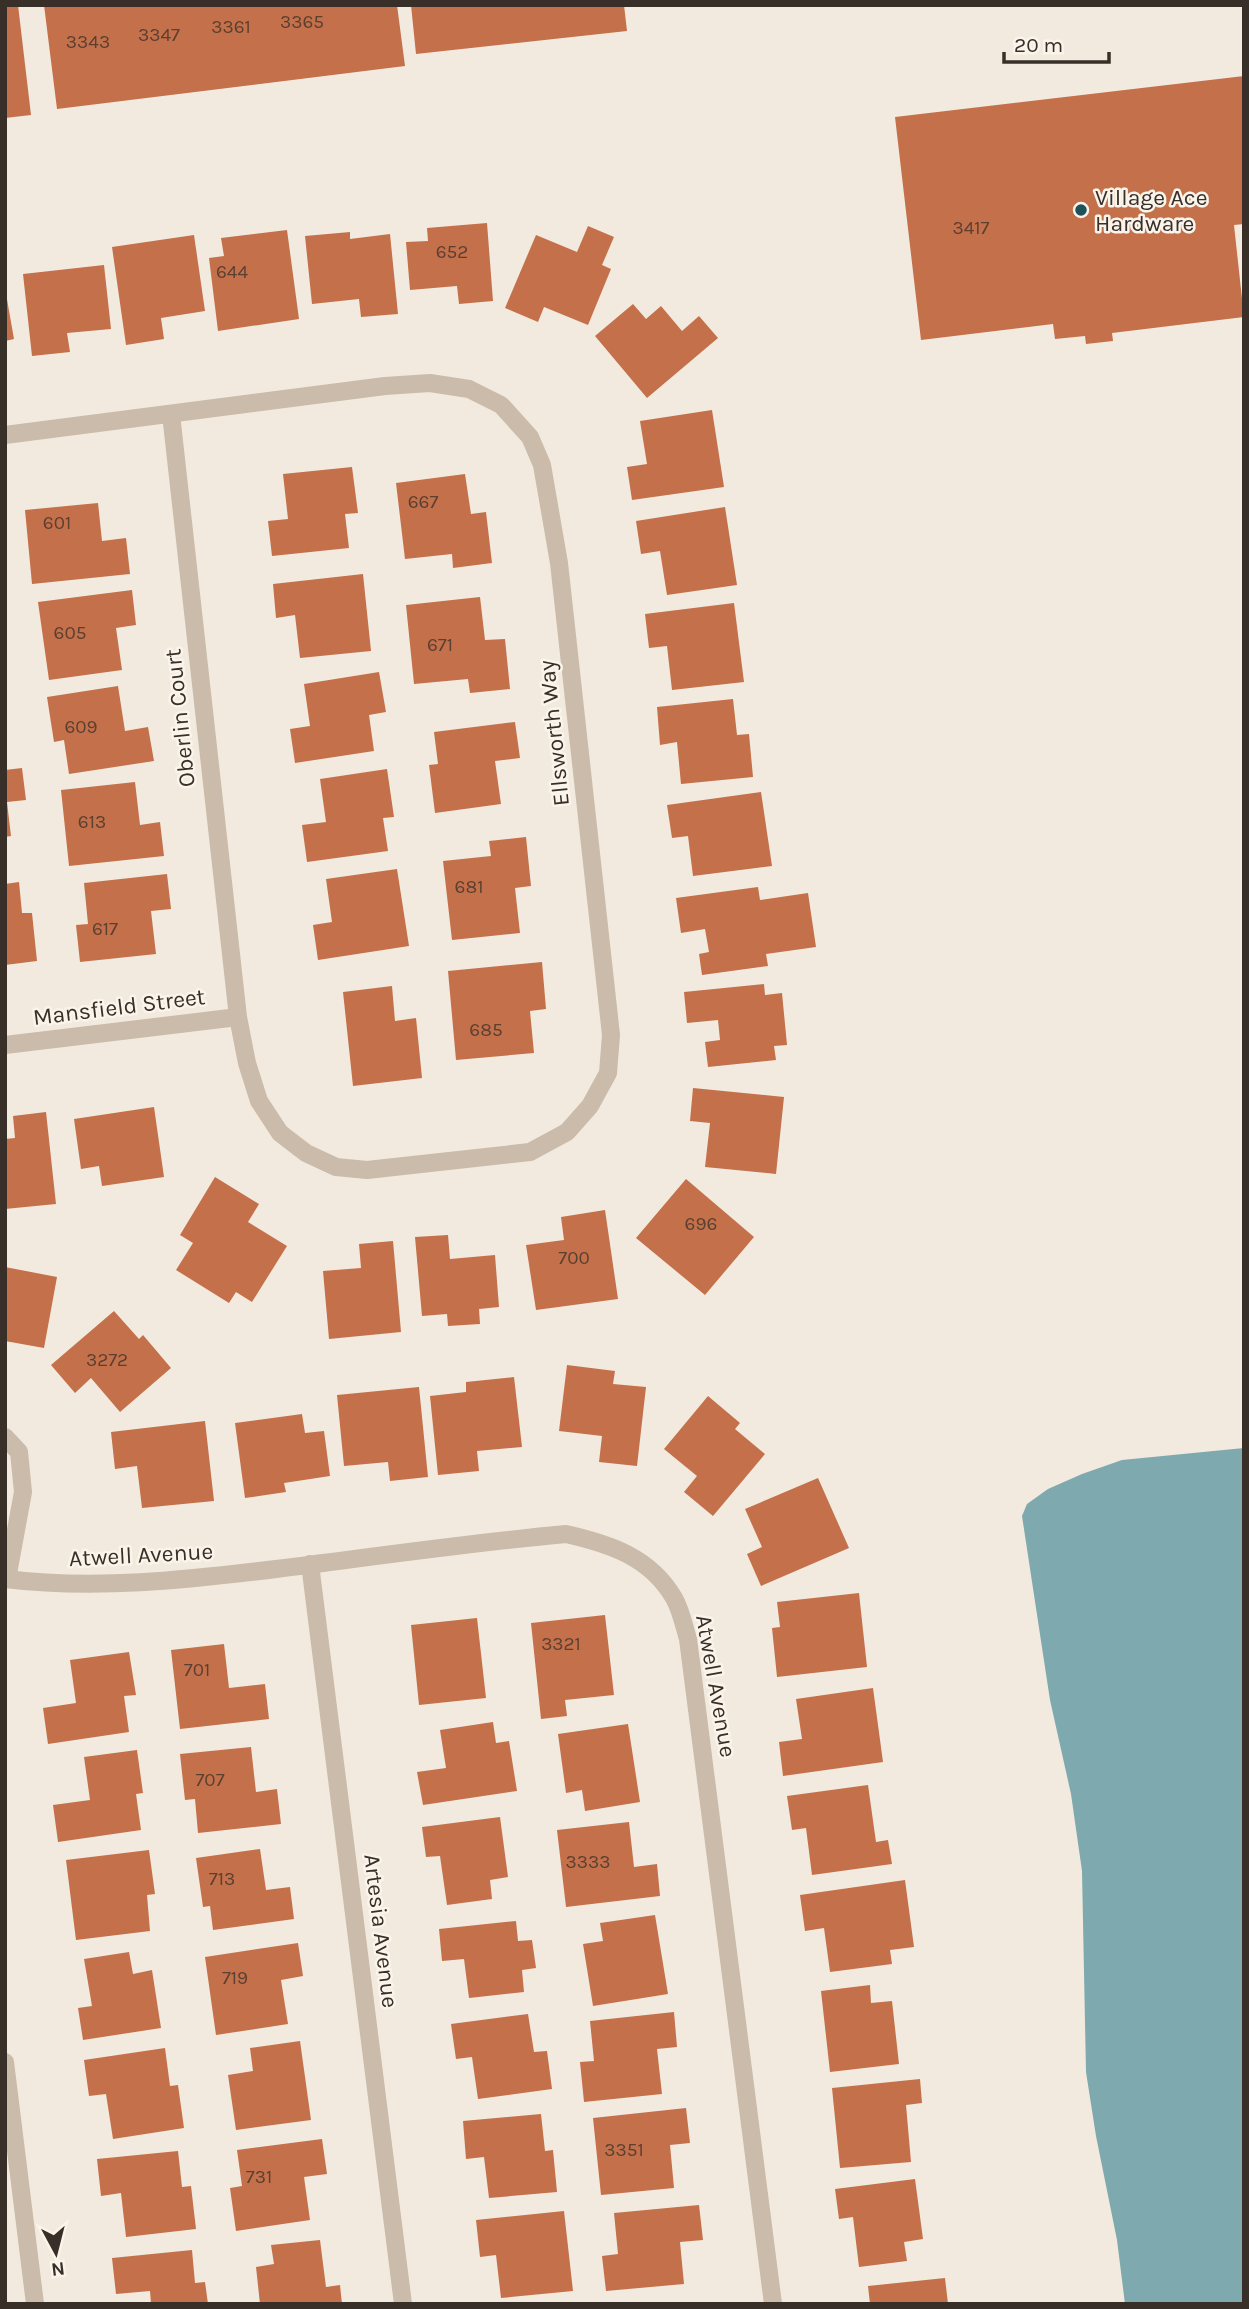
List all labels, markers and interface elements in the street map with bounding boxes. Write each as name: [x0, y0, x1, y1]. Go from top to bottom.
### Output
house number: 3365: [280, 11, 324, 33]
house number: 3361: [211, 16, 251, 38]
scale bar: [1004, 21, 1109, 65]
house number: 3347: [138, 24, 180, 46]
house number: 3343: [66, 31, 110, 53]
text: 20 m: [1014, 33, 1063, 57]
place label: Village Ace Hardware: [1095, 184, 1207, 237]
marker: Village Ace Hardware: [1073, 202, 1089, 218]
house number: 3417: [952, 217, 990, 239]
house number: 652: [436, 241, 468, 263]
house number: 644: [216, 261, 248, 283]
house number: 667: [408, 491, 438, 513]
house number: 601: [43, 512, 71, 534]
house number: 605: [54, 622, 86, 644]
house number: 671: [427, 634, 453, 656]
street label: Oberlin Court: [159, 647, 201, 788]
street label: Ellsworth Way: [533, 658, 575, 807]
house number: 609: [64, 716, 98, 738]
house number: 613: [78, 811, 106, 833]
house number: 681: [455, 876, 483, 898]
house number: 617: [92, 918, 118, 940]
street label: Mansfield Street: [31, 983, 207, 1031]
house number: 685: [469, 1019, 503, 1041]
house number: 696: [685, 1213, 717, 1235]
house number: 700: [558, 1247, 590, 1269]
house number: 3272: [86, 1349, 128, 1371]
street label: Atwell Avenue: [68, 1538, 214, 1572]
street label: Atwell Avenue: [690, 1613, 742, 1759]
house number: 3321: [541, 1633, 581, 1655]
house number: 701: [184, 1659, 210, 1681]
house number: 707: [195, 1769, 225, 1791]
house number: 3333: [566, 1851, 610, 1873]
street label: Artesia Avenue: [358, 1853, 404, 2009]
house number: 713: [209, 1868, 235, 1890]
house number: 719: [222, 1967, 248, 1989]
house number: 3351: [604, 2139, 644, 2161]
house number: 731: [246, 2166, 272, 2188]
north arrow: [21, 2218, 91, 2288]
text: N: [50, 2257, 66, 2281]

